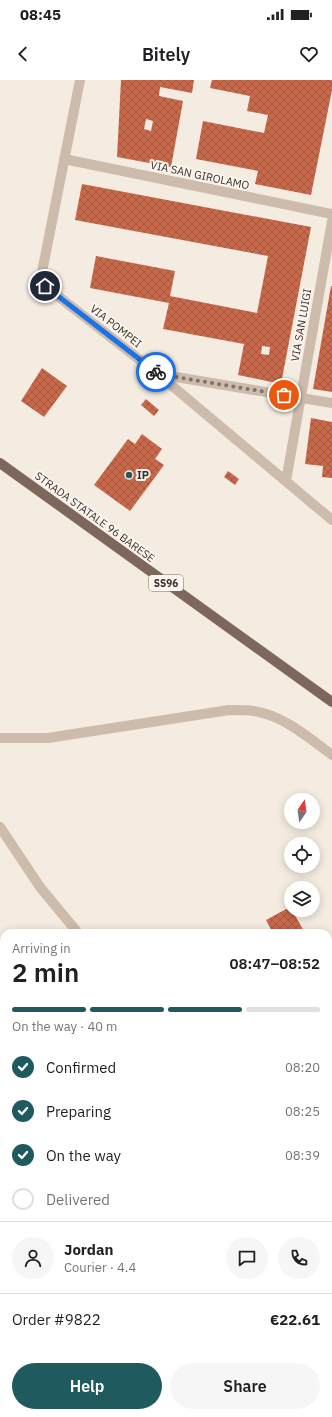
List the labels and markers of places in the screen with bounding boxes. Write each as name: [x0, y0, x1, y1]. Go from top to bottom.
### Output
pin: [28, 269, 62, 303]
pin: [267, 378, 301, 412]
place label: IP: [137, 468, 149, 482]
marker: IP: [124, 470, 134, 480]

